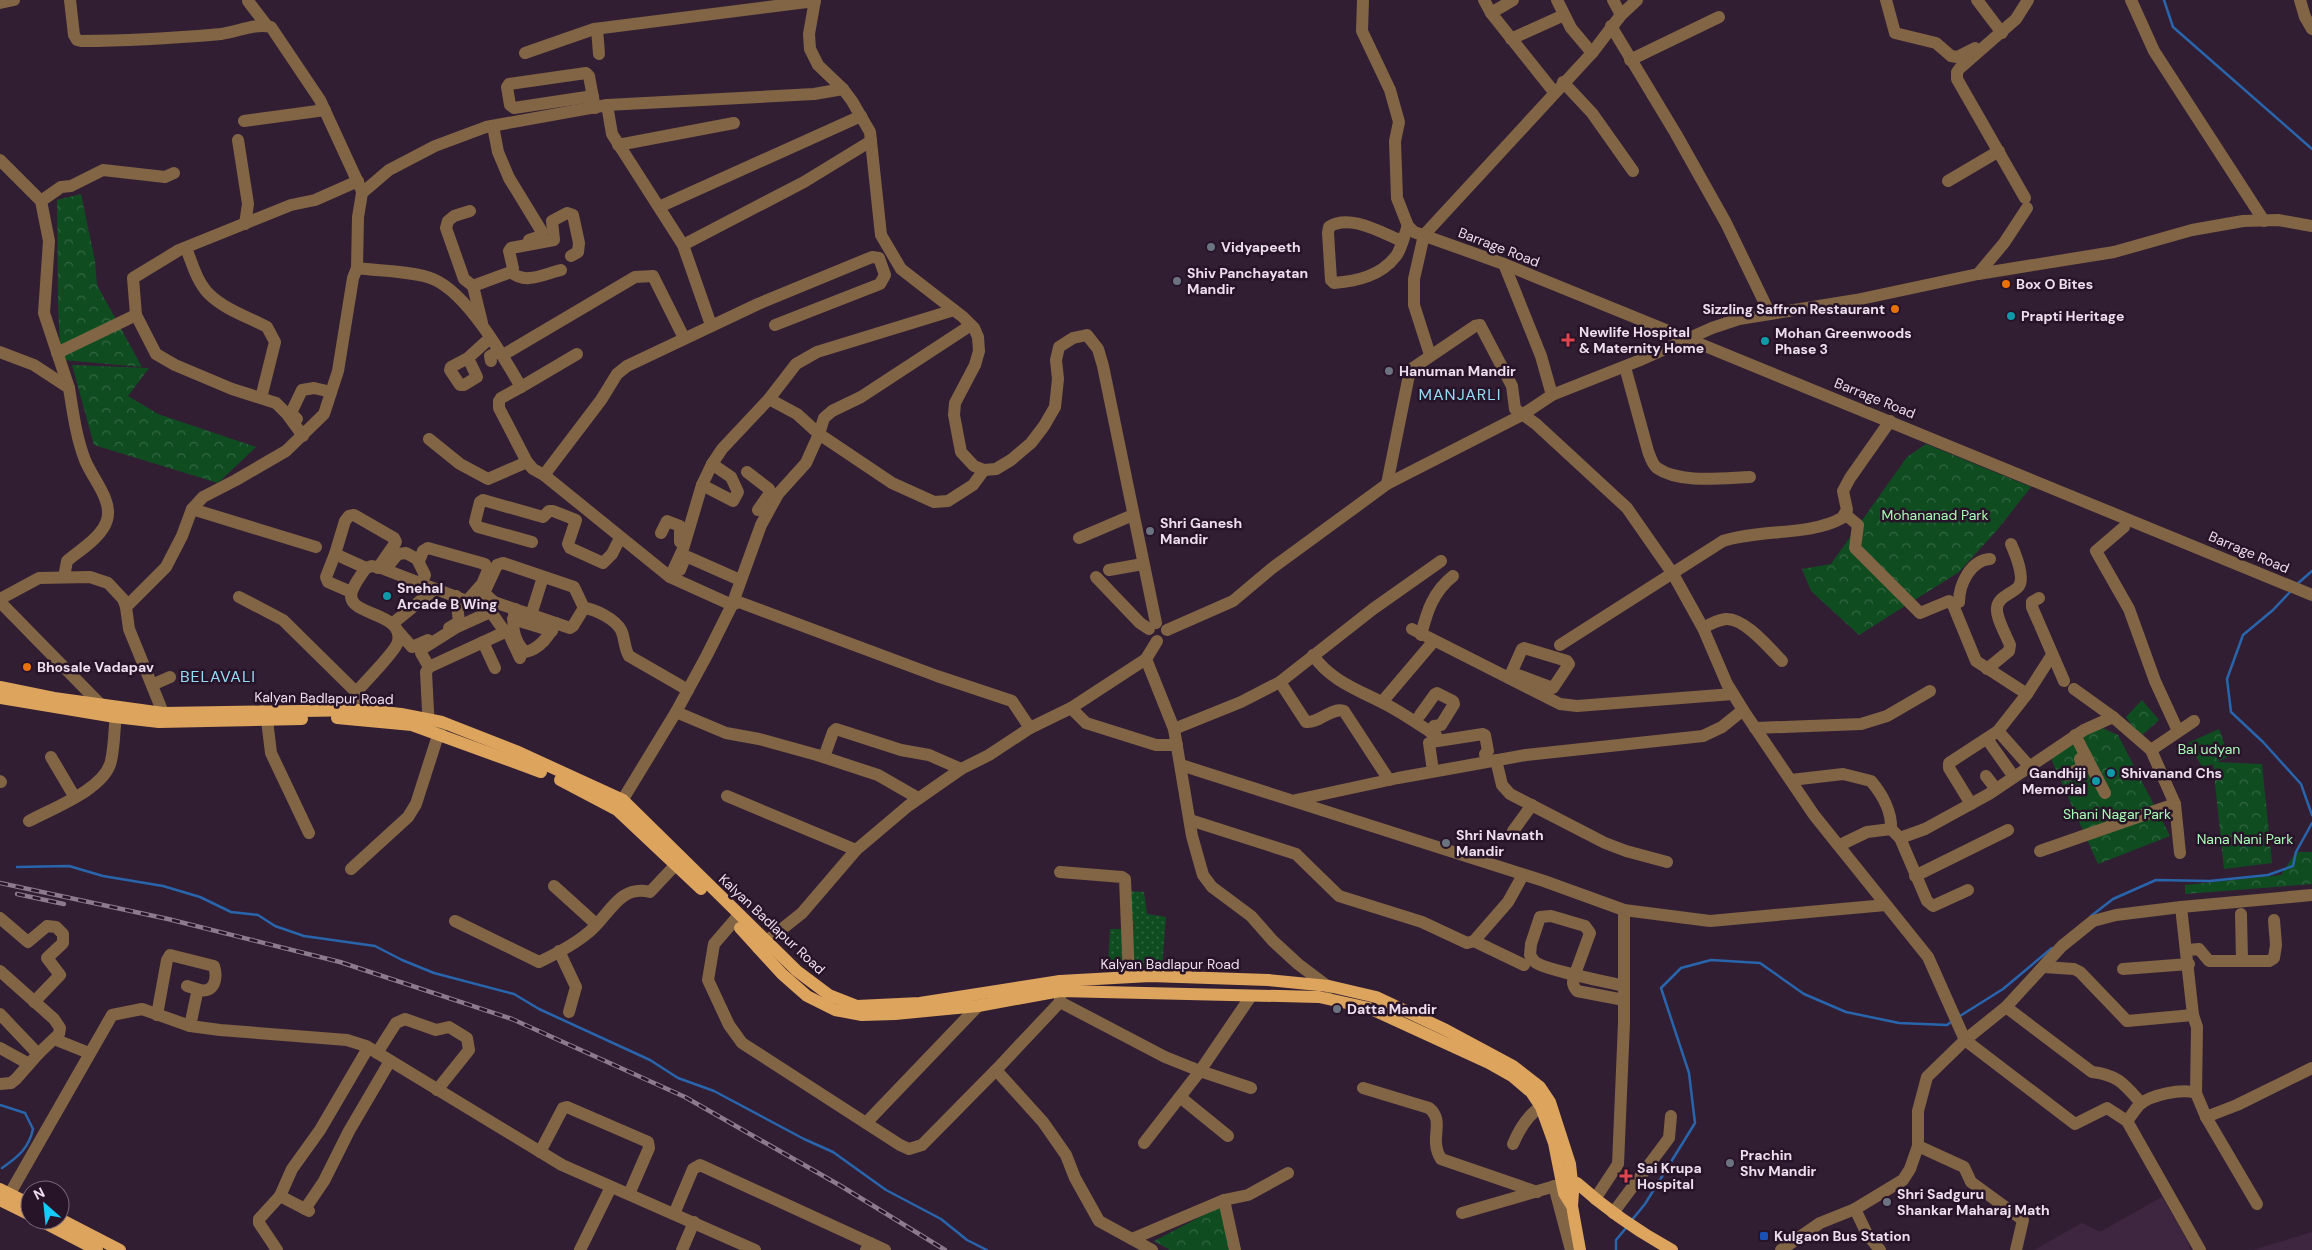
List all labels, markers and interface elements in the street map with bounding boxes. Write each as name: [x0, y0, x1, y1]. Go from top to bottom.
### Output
street label: Barrage Road: [1456, 223, 1542, 271]
place label: Vidyapeeth: [1221, 238, 1301, 256]
marker: Vidyapeeth: [1205, 241, 1217, 253]
place label: Shiv Panchayatan Mandir: [1187, 264, 1308, 298]
marker: Shiv Panchayatan Mandir: [1171, 275, 1183, 287]
place label: Box O Bites: [2016, 275, 2093, 293]
marker: Box O Bites: [2000, 278, 2012, 290]
place label: Sizzling Saffron Restaurant: [1702, 300, 1885, 318]
marker: Sizzling Saffron Restaurant: [1889, 303, 1901, 315]
place label: Prapti Heritage: [2021, 307, 2124, 325]
marker: Prapti Heritage: [2005, 310, 2017, 322]
place label: Newlife Hospital & Maternity Home: [1579, 323, 1704, 357]
place label: Mohan Greenwoods Phase 3: [1775, 324, 1912, 358]
marker: Newlife Hospital & Maternity Home: [1561, 333, 1575, 347]
marker: Mohan Greenwoods Phase 3: [1759, 335, 1771, 347]
place label: Hanuman Mandir: [1399, 362, 1516, 380]
marker: Hanuman Mandir: [1383, 365, 1395, 377]
street label: Barrage Road: [1832, 374, 1918, 422]
district label: MANJARLI: [1419, 384, 1501, 405]
park label: Mohananad Park: [1881, 506, 1989, 524]
place label: Shri Ganesh Mandir: [1160, 514, 1242, 548]
marker: Shri Ganesh Mandir: [1144, 525, 1156, 537]
street label: Barrage Road: [2206, 527, 2292, 577]
place label: Snehal Arcade B Wing: [397, 579, 497, 613]
marker: Snehal Arcade B Wing: [381, 590, 393, 602]
place label: Bhosale Vadapav: [37, 658, 154, 676]
marker: Bhosale Vadapav: [21, 661, 33, 673]
district label: BELAVALI: [180, 666, 256, 687]
street label: Kalyan Badlapur Road: [254, 688, 394, 708]
park label: Bal udyan: [2178, 740, 2240, 758]
place label: Gandhiji Memorial: [2022, 764, 2086, 798]
place label: Shivanand Chs: [2121, 764, 2222, 782]
marker: Shivanand Chs: [2105, 767, 2117, 779]
marker: Gandhiji Memorial: [2090, 775, 2102, 787]
park label: Shani Nagar Park: [2063, 805, 2171, 823]
place label: Shri Navnath Mandir: [1456, 826, 1544, 860]
park label: Nana Nani Park: [2197, 830, 2293, 848]
marker: Shri Navnath Mandir: [1440, 837, 1452, 849]
street label: Kalyan Badlapur Road: [715, 870, 829, 978]
street label: Kalyan Badlapur Road: [1100, 955, 1240, 973]
place label: Datta Mandir: [1347, 1000, 1437, 1018]
marker: Datta Mandir: [1331, 1003, 1343, 1015]
place label: Prachin Shv Mandir: [1740, 1146, 1817, 1180]
marker: Prachin Shv Mandir: [1724, 1157, 1736, 1169]
place label: Sai Krupa Hospital: [1637, 1159, 1702, 1193]
marker: Sai Krupa Hospital: [1619, 1169, 1633, 1183]
north arrow: [20, 1180, 70, 1230]
text: N: [30, 1183, 48, 1204]
place label: Shri Sadguru Shankar Maharaj Math: [1897, 1185, 2050, 1219]
marker: Shri Sadguru Shankar Maharaj Math: [1881, 1196, 1893, 1208]
place label: Kulgaon Bus Station: [1774, 1227, 1910, 1245]
marker: Kulgaon Bus Station: [1758, 1230, 1770, 1242]

